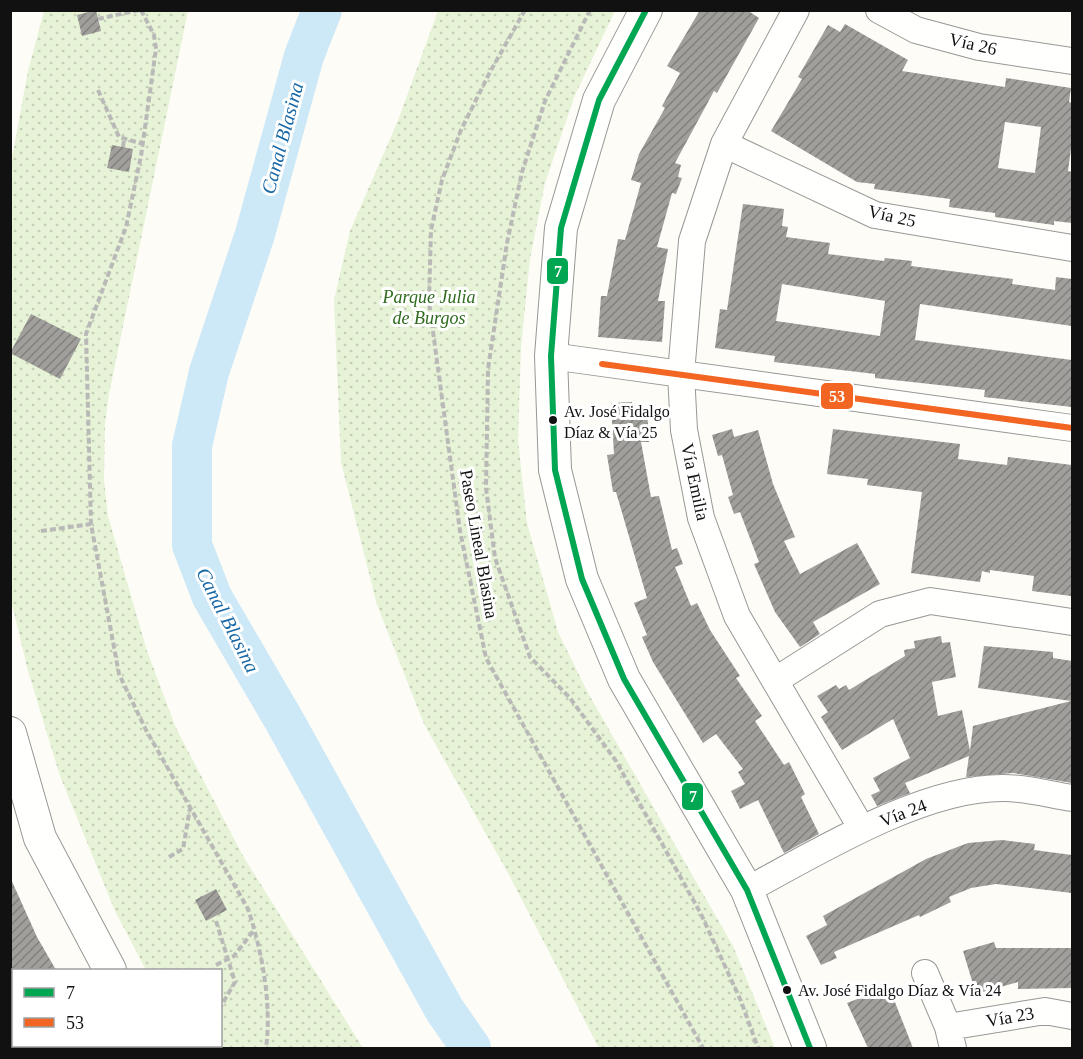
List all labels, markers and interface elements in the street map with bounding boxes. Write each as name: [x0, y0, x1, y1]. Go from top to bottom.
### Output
street label: Vía 26: [947, 29, 999, 59]
water label: Canal Blasina: [256, 80, 308, 196]
street label: Vía 25: [866, 201, 918, 231]
line badge: 7: [546, 257, 569, 285]
text: 7: [554, 263, 562, 280]
park label: Parque Julia de Burgos: [382, 287, 475, 328]
line badge: 53: [820, 382, 854, 410]
text: 53: [829, 388, 845, 405]
place label: Av. José Fidalgo Díaz & Vía 25: [564, 403, 670, 441]
marker: Av. José Fidalgo Díaz & Vía 25: [547, 414, 559, 426]
street label: Vía Emilia: [677, 442, 713, 522]
street label: Paseo Lineal Blasina: [456, 468, 502, 620]
water label: Canal Blasina: [192, 564, 264, 676]
line badge: 7: [681, 782, 704, 811]
text: 7: [689, 788, 697, 805]
street label: Vía 24: [877, 795, 929, 831]
legend: [12, 969, 222, 1047]
place label: Av. José Fidalgo Díaz & Vía 24: [798, 982, 1001, 1000]
text: 7: [66, 983, 75, 1003]
marker: Av. José Fidalgo Díaz & Vía 24: [781, 984, 793, 996]
street label: Vía 23: [984, 1003, 1036, 1031]
text: 53: [66, 1013, 84, 1033]

